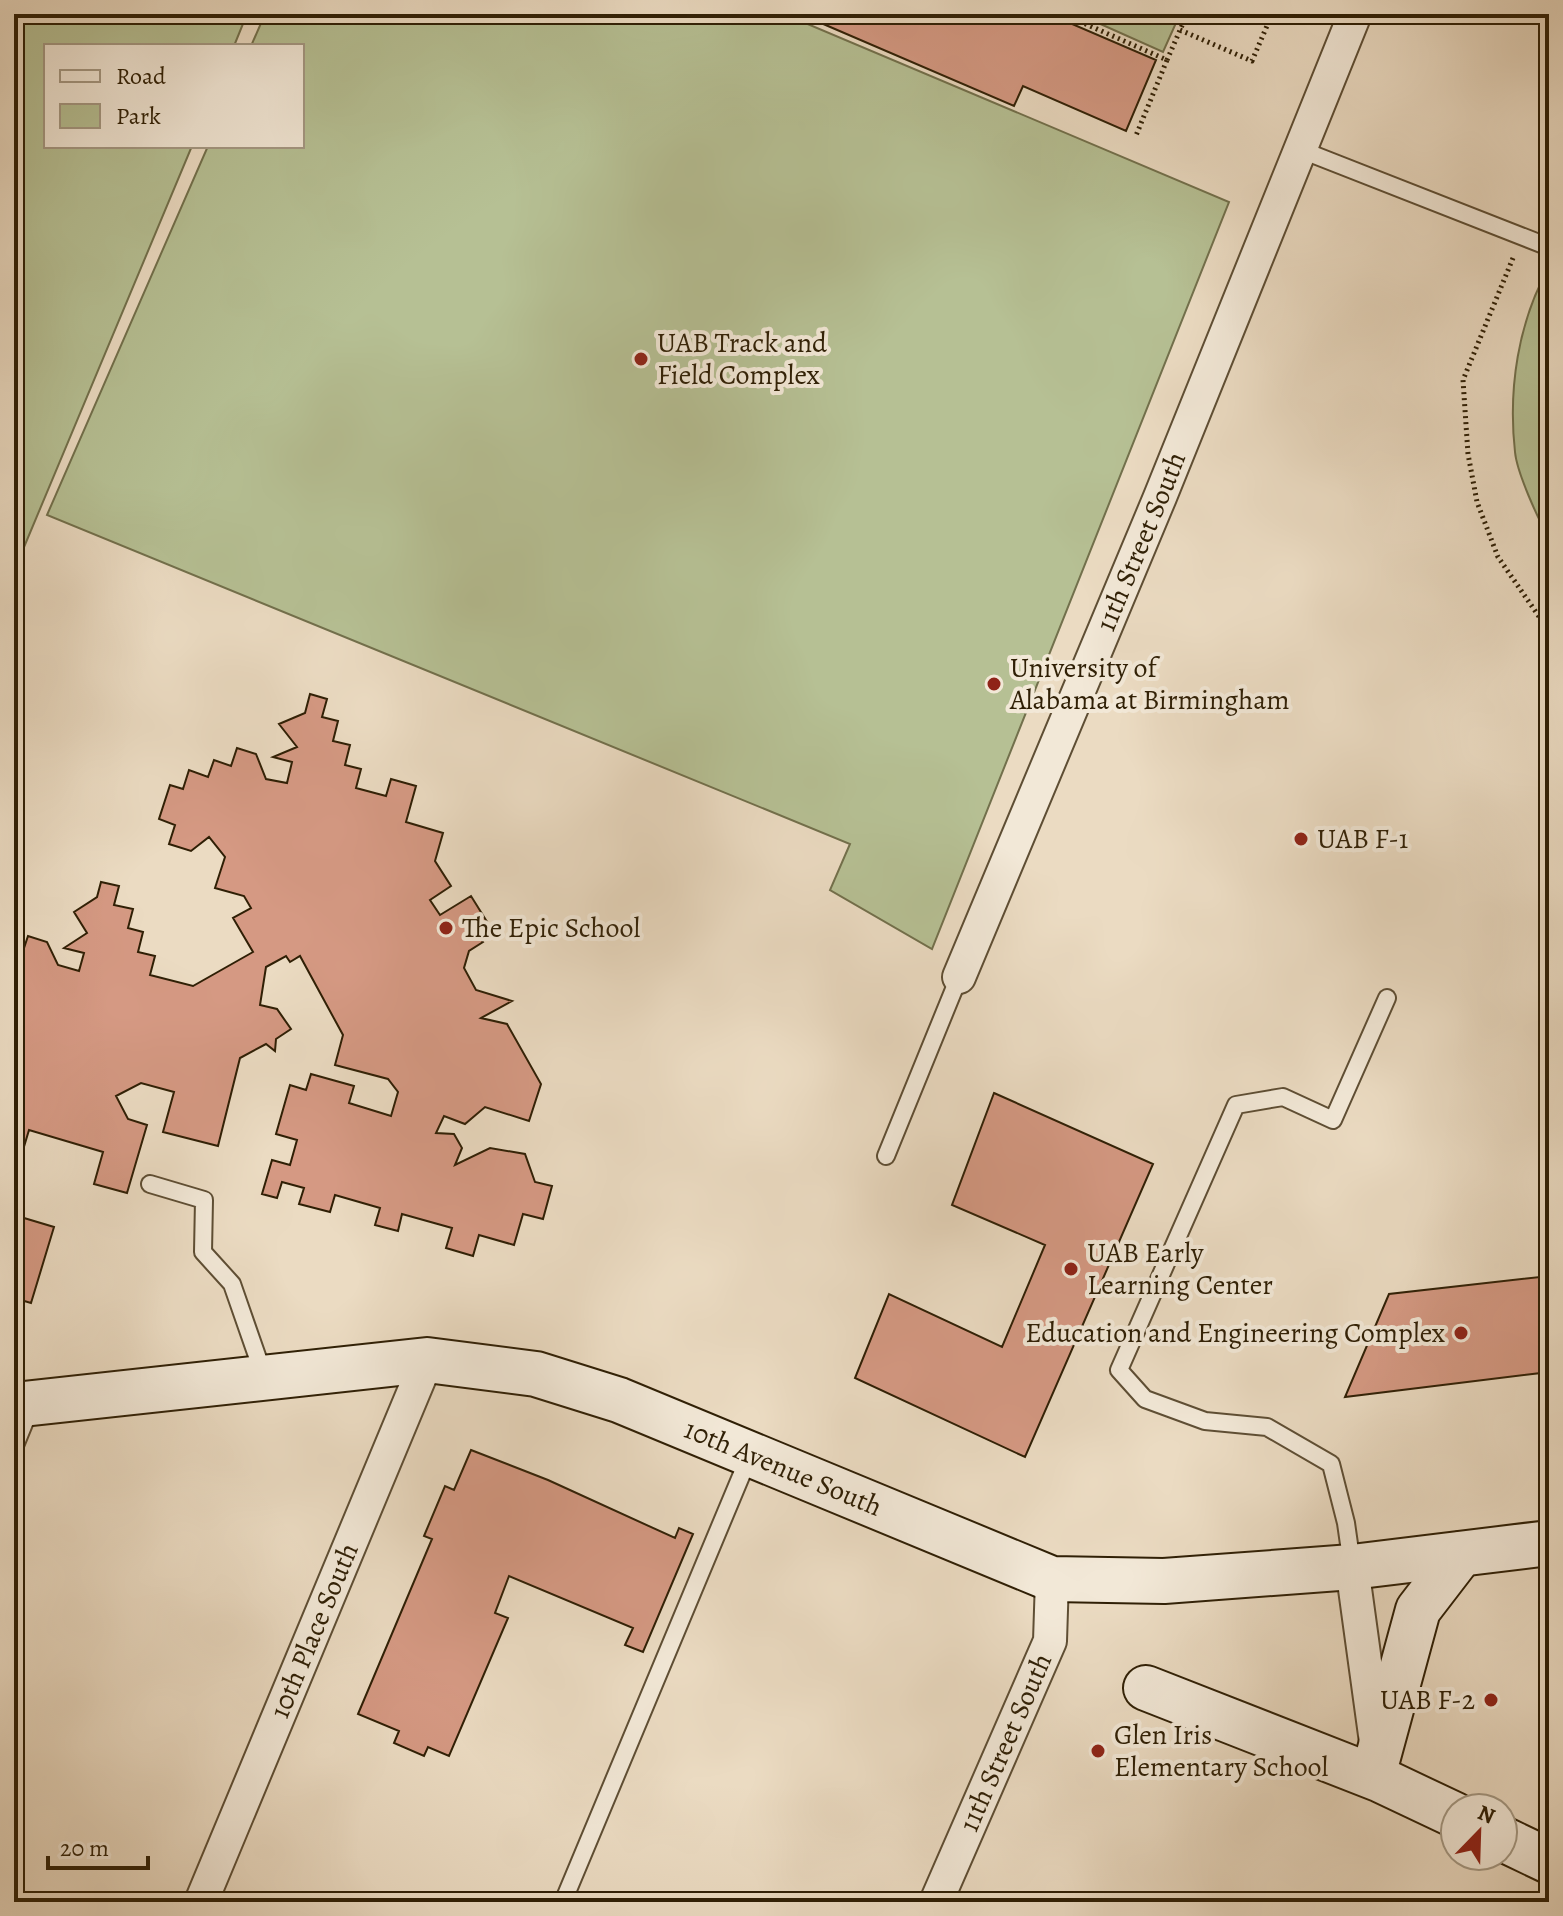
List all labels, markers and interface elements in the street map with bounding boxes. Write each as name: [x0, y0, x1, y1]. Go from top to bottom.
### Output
legend: [44, 44, 304, 148]
text: Road: [116, 60, 166, 92]
text: Park: [116, 100, 161, 132]
place label: UAB Track and Field Complex: [657, 324, 828, 394]
marker: UAB Track and Field Complex: [632, 350, 650, 368]
street label: 11th Street South: [1087, 446, 1195, 637]
place label: University of Alabama at Birmingham: [1009, 649, 1290, 719]
marker: University of Alabama at Birmingham: [985, 675, 1003, 693]
place label: UAB F-1: [1317, 820, 1408, 858]
marker: UAB F-1: [1292, 830, 1310, 848]
place label: The Epic School: [462, 909, 640, 947]
marker: The Epic School: [437, 919, 455, 937]
place label: UAB Early Learning Center: [1087, 1234, 1273, 1304]
marker: UAB Early Learning Center: [1062, 1260, 1080, 1278]
place label: Education and Engineering Complex: [1025, 1314, 1446, 1352]
marker: Education and Engineering Complex: [1452, 1324, 1470, 1342]
street label: 10th Avenue South: [679, 1410, 888, 1526]
street label: 10th Place South: [261, 1537, 368, 1724]
street label: 11th Street South: [950, 1647, 1061, 1838]
place label: UAB F-2: [1380, 1681, 1475, 1719]
marker: UAB F-2: [1482, 1691, 1500, 1709]
place label: Glen Iris Elementary School: [1114, 1716, 1329, 1786]
marker: Glen Iris Elementary School: [1089, 1742, 1107, 1760]
north arrow: [1439, 1792, 1519, 1872]
text: N: [1473, 1798, 1500, 1831]
scale bar: [48, 1820, 148, 1870]
text: 20 m: [60, 1832, 109, 1864]

